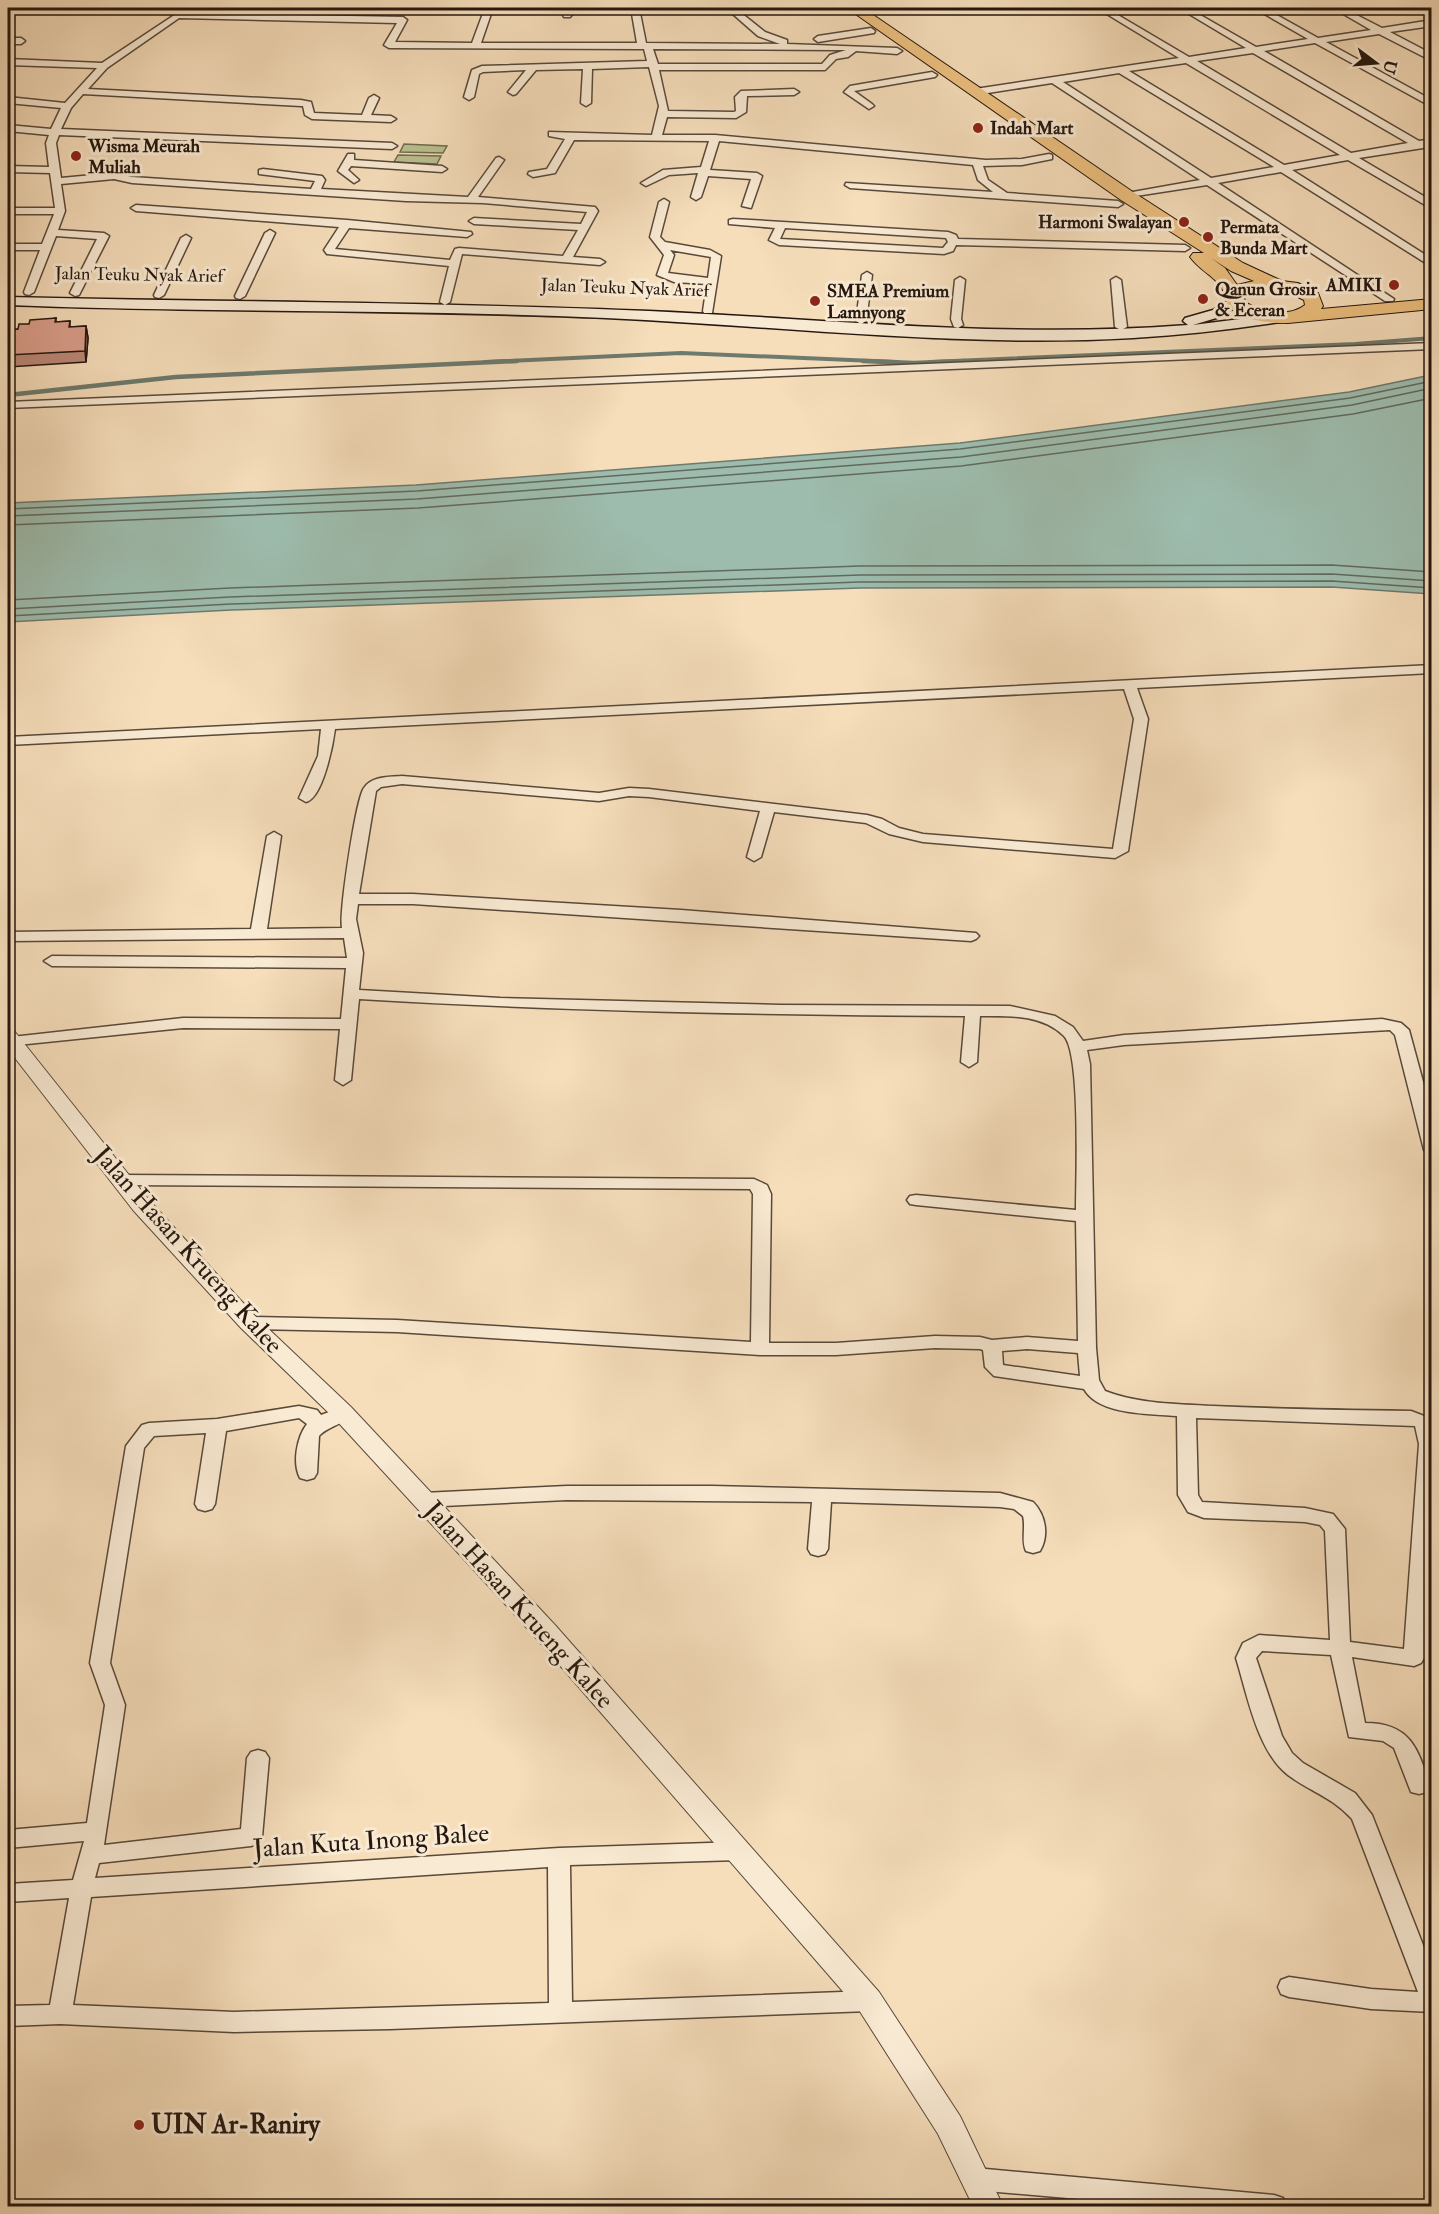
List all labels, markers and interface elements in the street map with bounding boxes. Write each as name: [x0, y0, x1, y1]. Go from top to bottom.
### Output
north arrow: [1346, 33, 1406, 93]
text: U: [1378, 58, 1401, 77]
place label: Indah Mart: [990, 117, 1073, 140]
marker: Indah Mart: [971, 121, 985, 135]
place label: Wisma Meurah Muliah: [87, 135, 200, 179]
marker: Wisma Meurah Muliah: [69, 149, 83, 163]
place label: Harmoni Swalayan: [1038, 211, 1173, 234]
marker: Harmoni Swalayan: [1177, 215, 1191, 229]
place label: Permata Bunda Mart: [1220, 216, 1308, 260]
marker: Permata Bunda Mart: [1201, 230, 1215, 244]
street label: Jalan Teuku Nyak Arief: [54, 262, 227, 288]
street label: Jalan Teuku Nyak Arief: [539, 274, 713, 303]
place label: AMIKI: [1325, 274, 1382, 297]
place label: Qanun Grosir & Eceran: [1215, 278, 1318, 322]
marker: AMIKI: [1387, 278, 1401, 292]
place label: SMEA Premium Lamnyong: [827, 280, 950, 324]
marker: Qanun Grosir & Eceran: [1196, 292, 1210, 306]
marker: SMEA Premium Lamnyong: [808, 294, 822, 308]
street label: Jalan Hasan Krueng Kalee: [86, 1139, 290, 1361]
street label: Jalan Hasan Krueng Kalee: [417, 1494, 621, 1716]
street label: Jalan Kuta Inong Balee: [251, 1817, 490, 1865]
place label: UIN Ar-Raniry: [151, 2109, 322, 2142]
marker: UIN Ar-Raniry: [132, 2118, 146, 2132]

